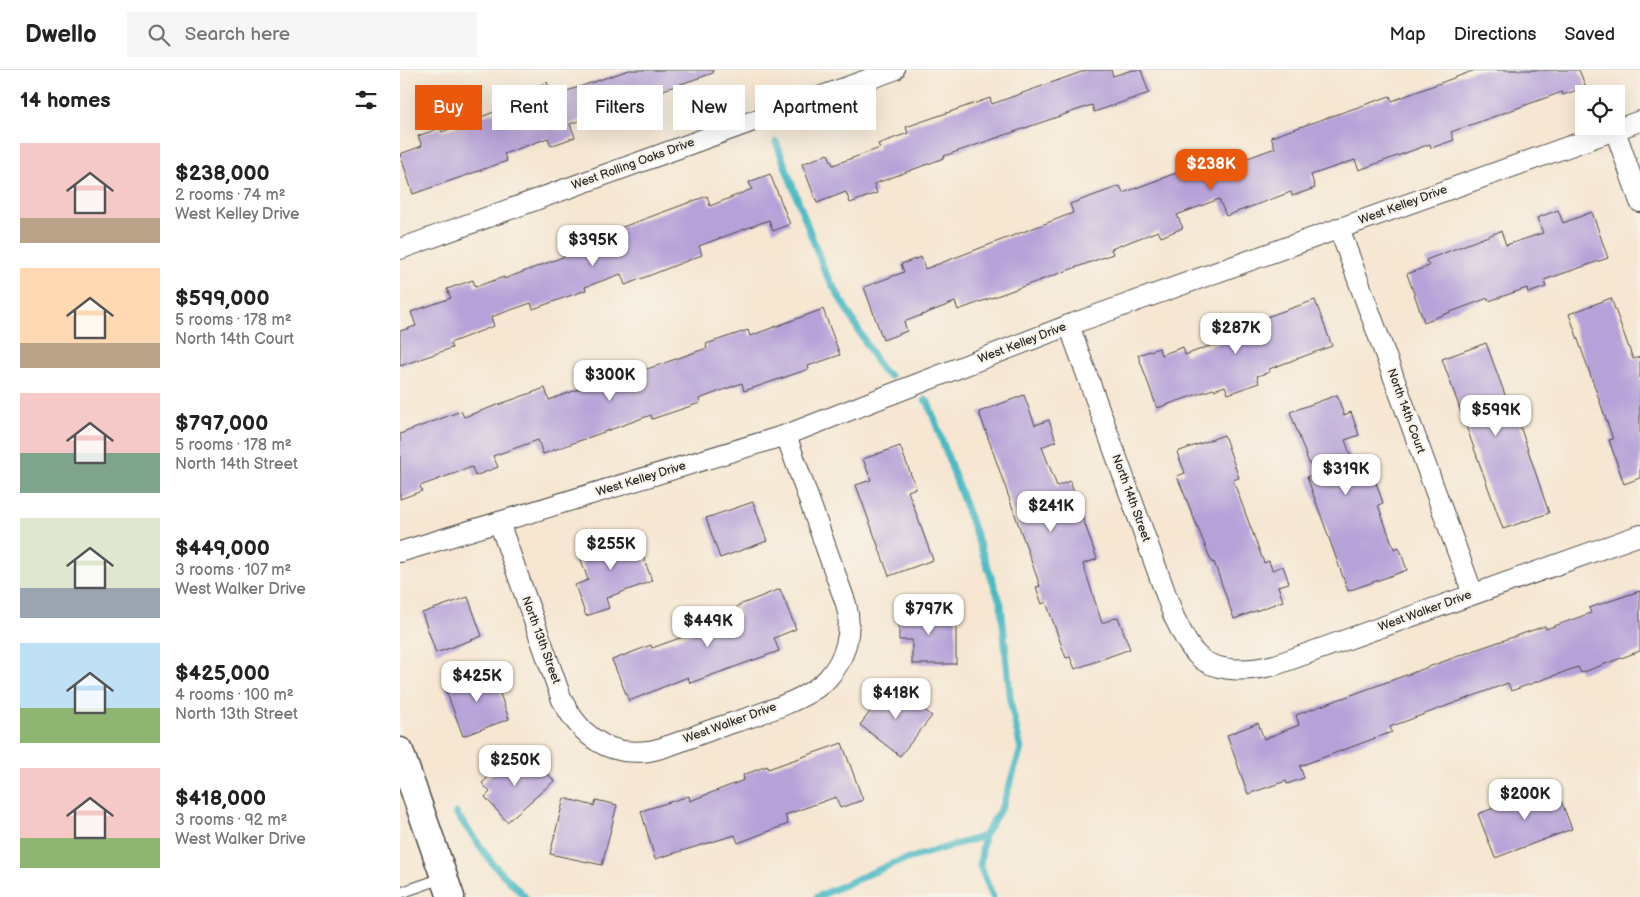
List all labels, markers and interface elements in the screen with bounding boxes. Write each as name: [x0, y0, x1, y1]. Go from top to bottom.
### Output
search box: [127, 12, 477, 57]
text: Dwello: [25, 20, 97, 49]
icon: search: [145, 21, 173, 49]
text: Search here: [185, 23, 290, 46]
text: Map: [1390, 24, 1426, 45]
text: Directions: [1454, 24, 1536, 45]
text: Saved: [1564, 24, 1615, 45]
chip: Buy: [415, 85, 482, 130]
chip: Rent: [492, 85, 567, 130]
chip: Filters: [577, 85, 663, 130]
chip: New: [673, 85, 745, 130]
chip: Apartment: [755, 85, 876, 130]
map controls: [1575, 85, 1625, 135]
button: locate: [1575, 85, 1625, 135]
icon: filters: [352, 86, 380, 114]
text: 14 homes: [20, 88, 111, 113]
street label: West Rolling Oaks Drive: [569, 135, 697, 193]
pin: $238K: [1176, 148, 1246, 191]
text: $238K: [1186, 155, 1236, 174]
text: $238,000: [175, 161, 270, 186]
icon: home: [60, 163, 120, 223]
street label: West Kelley Drive: [1357, 182, 1449, 228]
text: 2 rooms · 74 m²: [175, 186, 286, 205]
text: West Kelley Drive: [175, 205, 299, 224]
pin: $395K: [558, 224, 628, 267]
text: $395K: [568, 231, 618, 250]
text: $599,000: [175, 286, 269, 311]
icon: home: [60, 288, 120, 348]
text: 5 rooms · 178 m²: [175, 311, 292, 330]
pin: $287K: [1201, 312, 1271, 355]
street label: West Kelley Drive: [976, 319, 1068, 367]
text: $287K: [1211, 319, 1261, 338]
text: North 14th Court: [175, 330, 294, 349]
pin: $300K: [575, 360, 645, 402]
text: $300K: [585, 366, 635, 385]
street label: North 14th Court: [1384, 366, 1428, 456]
pin: $599K: [1461, 394, 1531, 437]
text: $599K: [1471, 401, 1521, 420]
text: $797,000: [175, 411, 268, 436]
icon: home: [60, 413, 120, 473]
text: 5 rooms · 178 m²: [175, 436, 292, 455]
street label: North 14th Street: [1108, 452, 1154, 544]
pin: $319K: [1311, 454, 1381, 496]
text: North 14th Street: [175, 455, 298, 474]
street label: West Kelley Drive: [594, 458, 688, 500]
text: $319K: [1323, 460, 1369, 479]
pin: $241K: [1016, 490, 1086, 533]
text: $241K: [1028, 497, 1074, 516]
pin: $255K: [576, 528, 646, 571]
text: $255K: [586, 535, 636, 554]
text: $449,000: [175, 536, 270, 561]
icon: home: [60, 538, 120, 598]
text: 3 rooms · 107 m²: [175, 561, 291, 580]
text: West Walker Drive: [175, 580, 306, 599]
street label: West Walker Drive: [1376, 587, 1474, 635]
street label: North 13th Street: [518, 594, 564, 686]
pin: $797K: [894, 594, 964, 636]
text: $797K: [905, 600, 953, 619]
pin: $449K: [673, 606, 743, 648]
text: $449K: [683, 612, 733, 631]
pin: $425K: [442, 660, 512, 703]
text: $425,000: [175, 661, 270, 686]
icon: home: [60, 663, 120, 723]
text: $425K: [452, 667, 502, 686]
pin: $418K: [861, 678, 931, 720]
text: $418K: [873, 684, 919, 703]
text: 4 rooms · 100 m²: [175, 686, 294, 705]
street label: West Walker Drive: [681, 699, 779, 747]
text: North 13th Street: [175, 705, 298, 724]
pin: $250K: [480, 744, 550, 787]
text: $250K: [490, 751, 540, 770]
pin: $200K: [1490, 778, 1560, 821]
text: $200K: [1500, 785, 1550, 804]
text: $418,000: [175, 786, 266, 811]
icon: home: [60, 788, 120, 848]
text: 3 rooms · 92 m²: [175, 811, 288, 830]
text: West Walker Drive: [175, 830, 306, 849]

